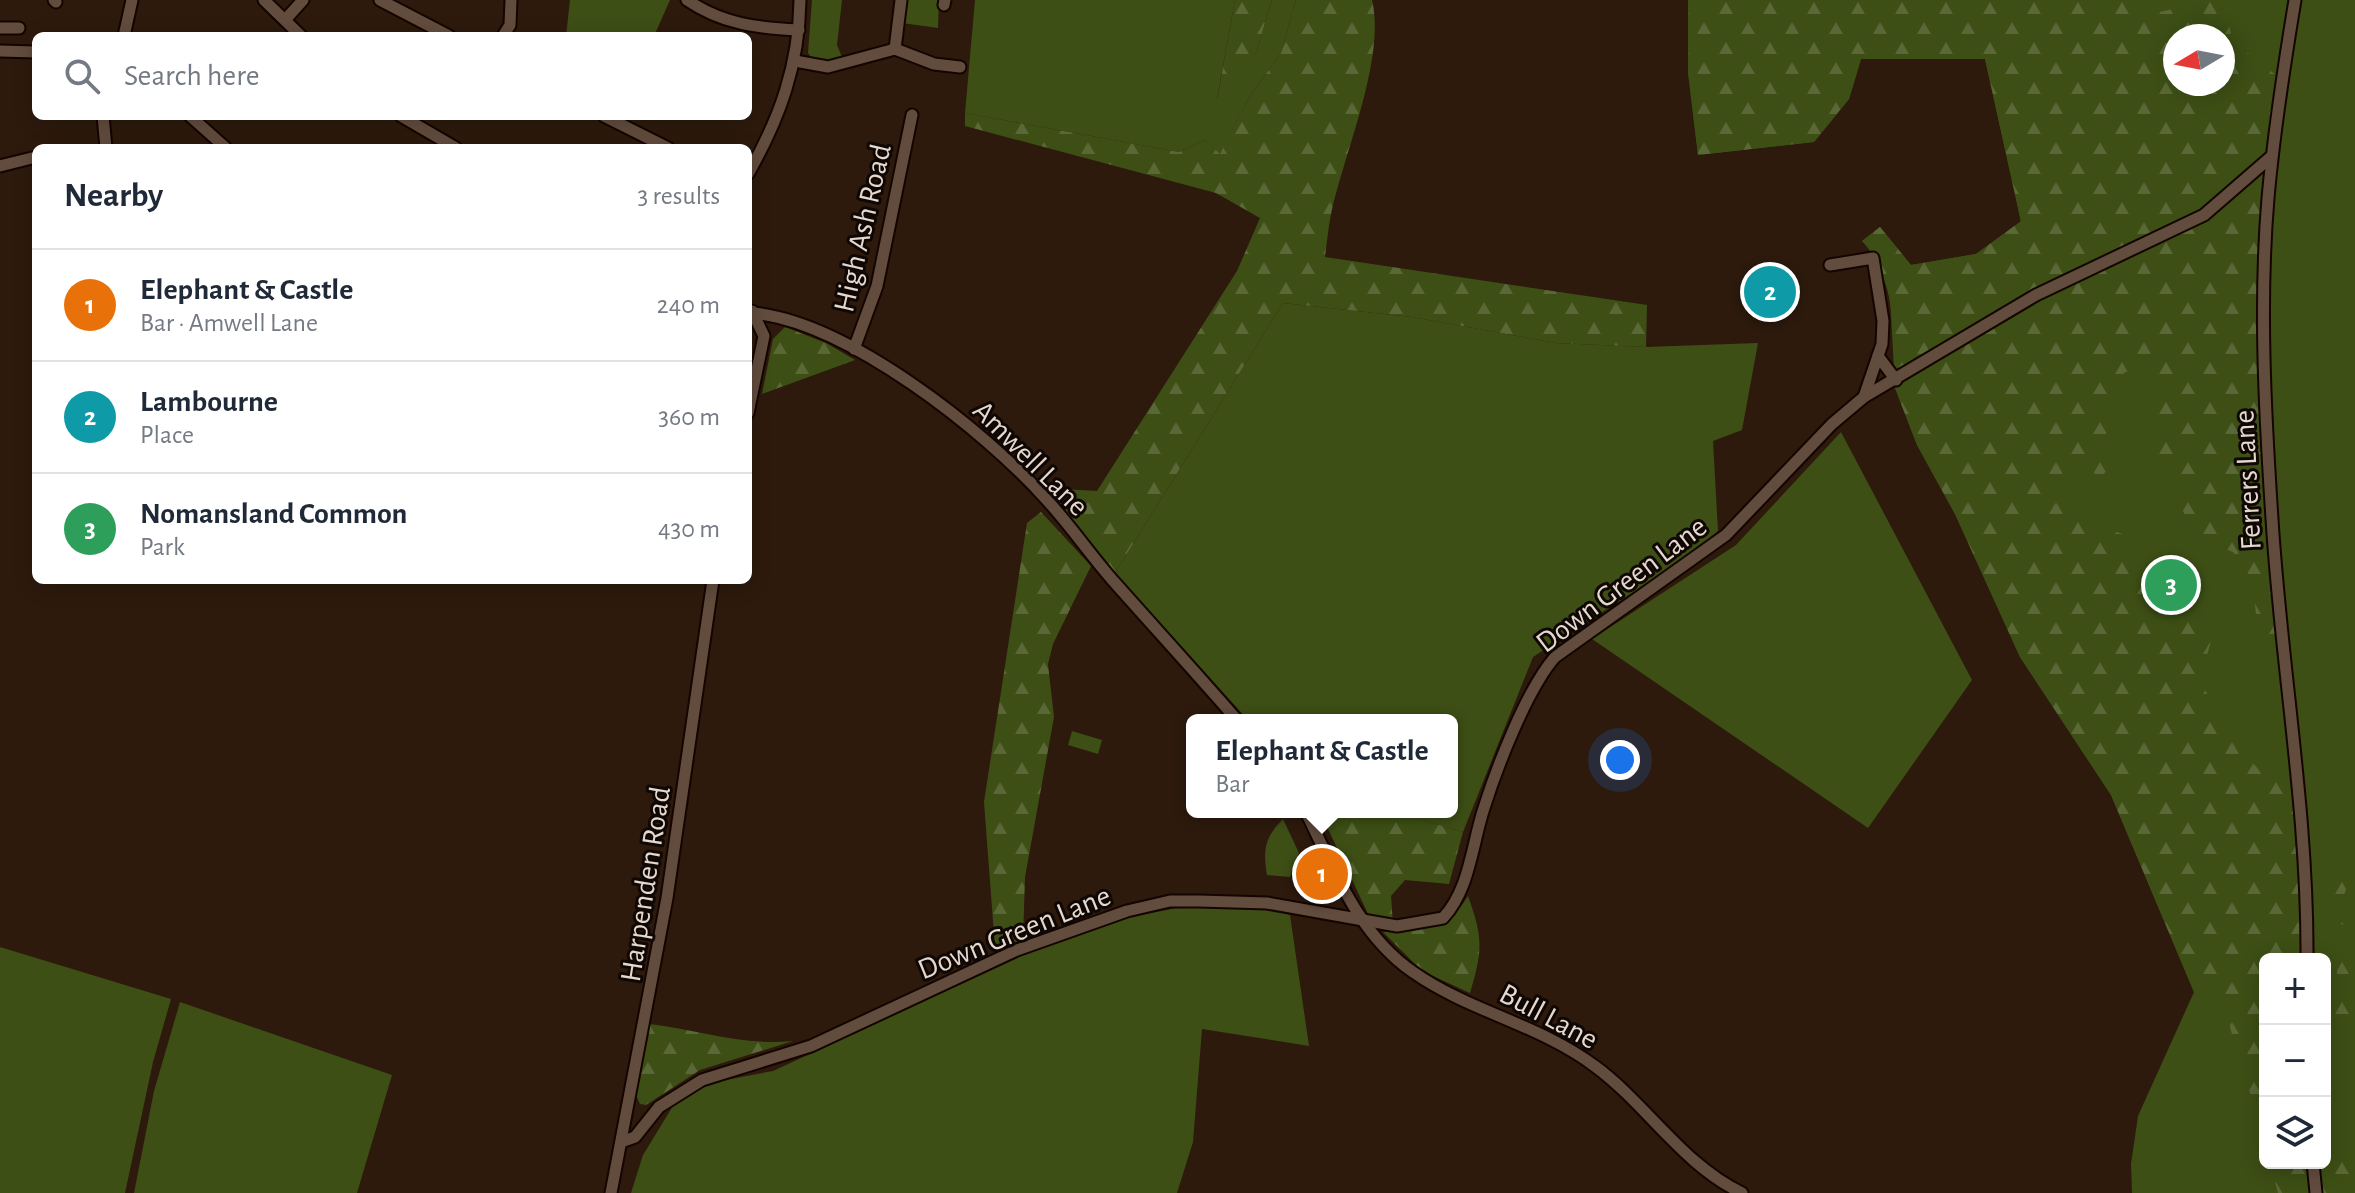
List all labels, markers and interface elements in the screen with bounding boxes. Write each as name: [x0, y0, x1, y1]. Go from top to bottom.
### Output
north arrow: [2163, 24, 2235, 96]
search box: [32, 32, 752, 120]
icon: search: [60, 54, 104, 98]
text: Search here: [124, 61, 260, 91]
street label: High Ash Road: [829, 141, 897, 315]
text: Nearby: [64, 179, 163, 213]
text: 3 results: [637, 183, 720, 209]
pin: 2: [1744, 262, 1796, 322]
text: Elephant & Castle: [140, 275, 353, 305]
text: 1: [85, 292, 95, 318]
text: 240 m: [657, 292, 720, 318]
text: Bar · Amwell Lane: [140, 310, 318, 336]
text: Lambourne: [140, 387, 278, 417]
street label: Amwell Lane: [967, 395, 1094, 522]
text: 2: [84, 404, 96, 430]
text: 360 m: [658, 404, 720, 430]
street label: Ferrers Lane: [2229, 409, 2267, 551]
text: Place: [140, 422, 194, 448]
text: Nomansland Common: [140, 499, 407, 529]
street label: Down Green Lane: [1531, 511, 1712, 658]
text: 3: [84, 516, 96, 542]
text: 430 m: [658, 516, 720, 542]
text: Park: [140, 534, 185, 560]
pin: 3: [2145, 555, 2197, 615]
popup: [1186, 714, 1458, 818]
text: Elephant & Castle: [1215, 736, 1429, 766]
your location: [1600, 740, 1640, 780]
text: Bar: [1215, 771, 1249, 797]
street label: Harpenden Road: [616, 784, 676, 984]
pin: 1: [1296, 844, 1348, 904]
street label: Down Green Lane: [914, 881, 1115, 985]
map controls: [2259, 953, 2331, 1169]
button: +: [2259, 953, 2331, 1025]
street label: Bull Lane: [1494, 979, 1603, 1055]
button: −: [2259, 1025, 2331, 1097]
button: layers: [2259, 1097, 2331, 1169]

